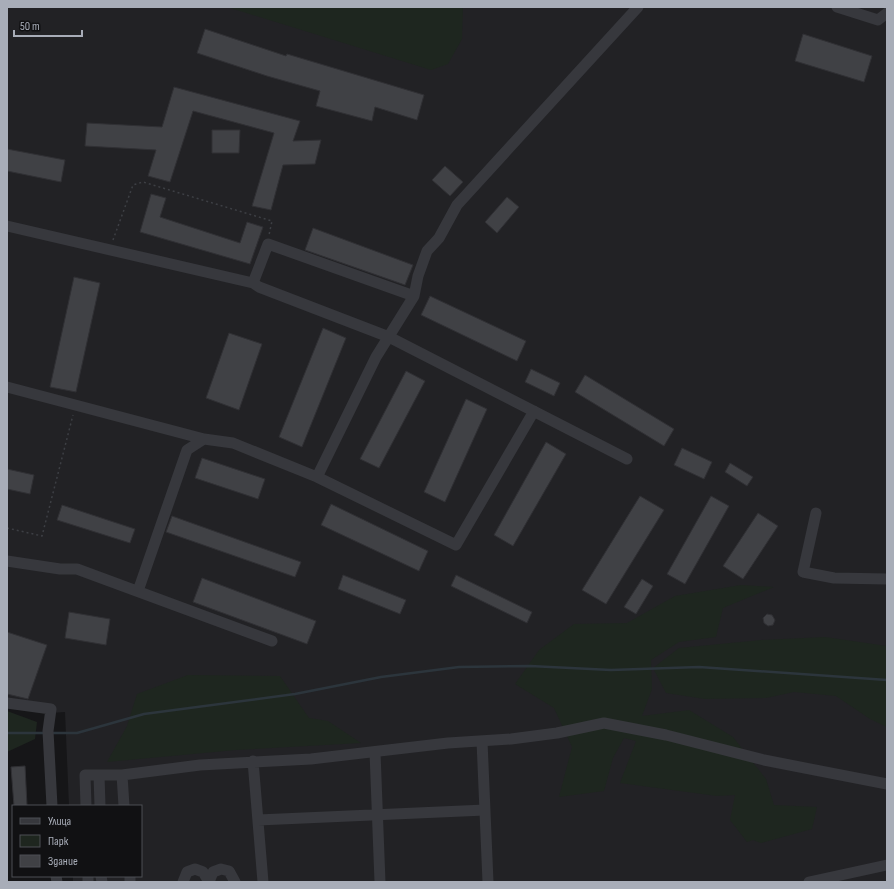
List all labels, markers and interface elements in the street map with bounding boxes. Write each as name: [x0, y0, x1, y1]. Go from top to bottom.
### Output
scale bar: [14, 12, 82, 38]
text: 50 m: [20, 19, 40, 34]
legend: [12, 805, 142, 877]
text: Улица: [48, 814, 72, 829]
text: Парк: [48, 834, 69, 849]
text: Здание: [48, 854, 78, 869]

